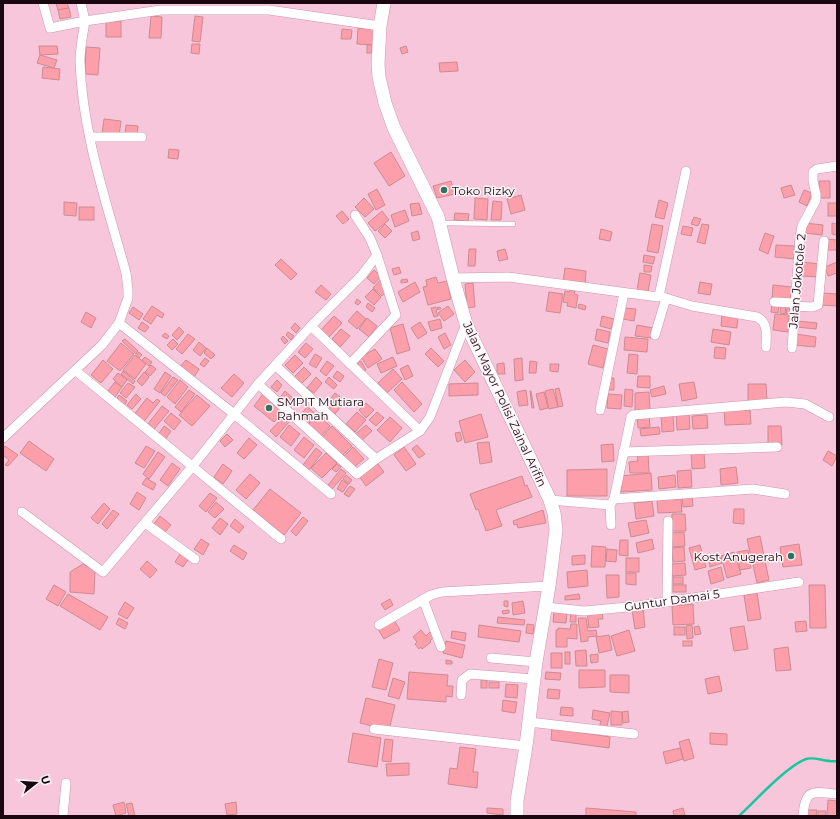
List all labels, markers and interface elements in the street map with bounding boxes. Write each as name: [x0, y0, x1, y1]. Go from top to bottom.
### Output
place label: Toko Rizky: [452, 183, 515, 198]
marker: Toko Rizky: [439, 185, 449, 195]
street label: Jalan Jokotole 2: [785, 233, 809, 330]
street label: Jalan Mayor Polisi Zainal Arifin: [460, 318, 550, 489]
place label: SMPIT Mutiara Rahmah: [277, 394, 364, 423]
marker: SMPIT Mutiara Rahmah: [264, 403, 274, 413]
place label: Kost Anugerah: [694, 549, 783, 564]
marker: Kost Anugerah: [786, 551, 796, 561]
street label: Guntur Damai 5: [623, 586, 721, 614]
north arrow: [16, 763, 56, 803]
text: U: [38, 774, 54, 786]

